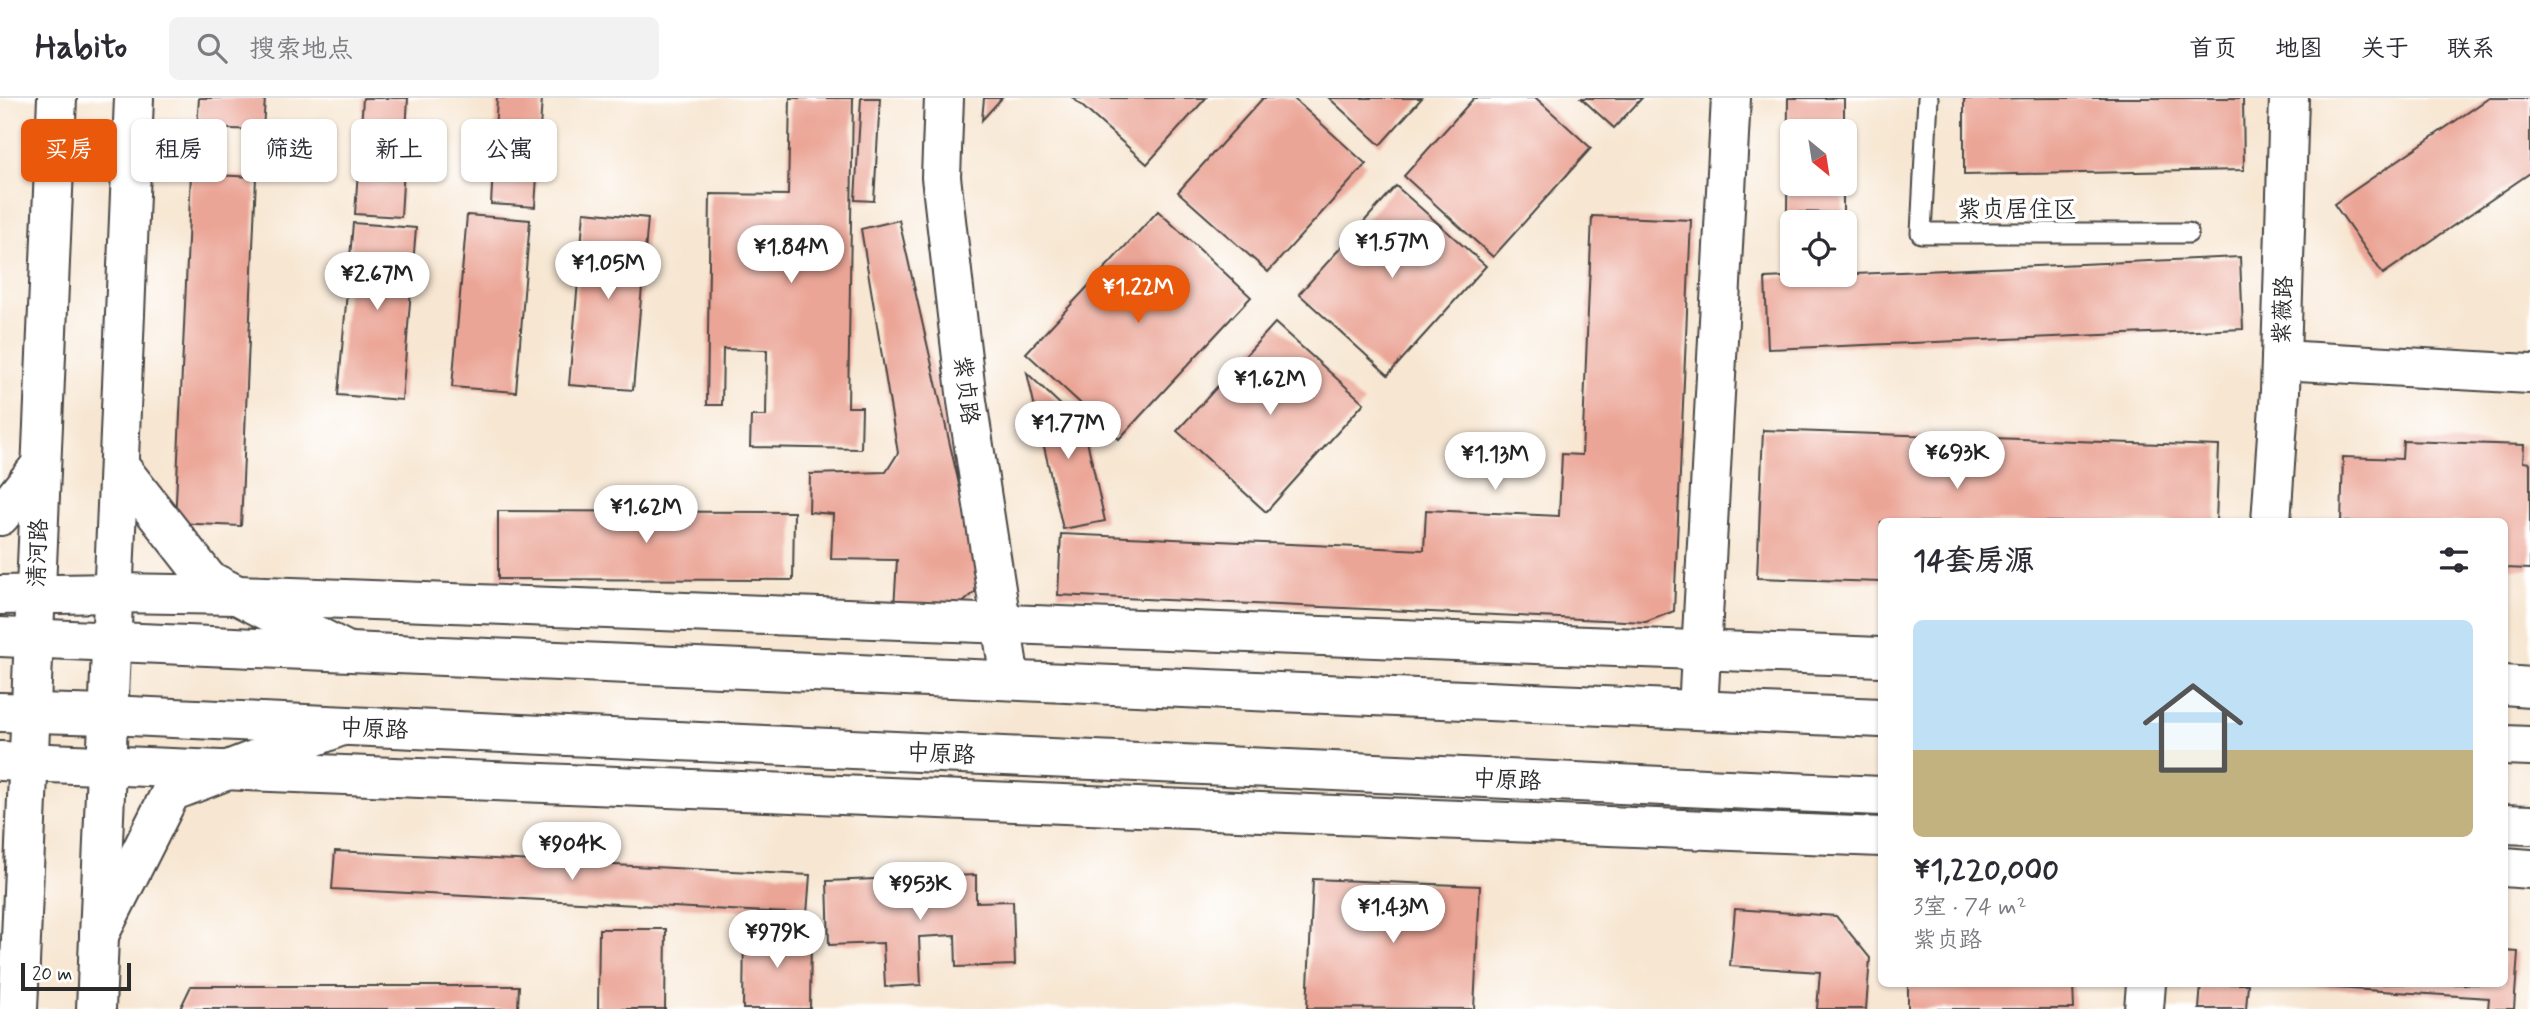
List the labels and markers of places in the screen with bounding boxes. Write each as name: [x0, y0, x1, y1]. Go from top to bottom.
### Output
pin: ¥1.57M: [1335, 220, 1449, 280]
pin: ¥1.84M: [734, 226, 848, 285]
pin: ¥1.05M: [551, 242, 665, 301]
pin: ¥2.67M: [320, 252, 434, 312]
pin: ¥1.22M: [1081, 266, 1195, 325]
pin: ¥1.62M: [1213, 358, 1327, 417]
pin: ¥1.77M: [1011, 402, 1125, 461]
pin: ¥1.13M: [1438, 432, 1552, 492]
pin: ¥693K: [1908, 432, 2006, 491]
pin: ¥1.62M: [589, 486, 703, 545]
pin: ¥904K: [523, 822, 621, 882]
pin: ¥953K: [871, 862, 969, 922]
pin: ¥1.43M: [1336, 886, 1450, 945]
pin: ¥979K: [728, 910, 826, 970]

